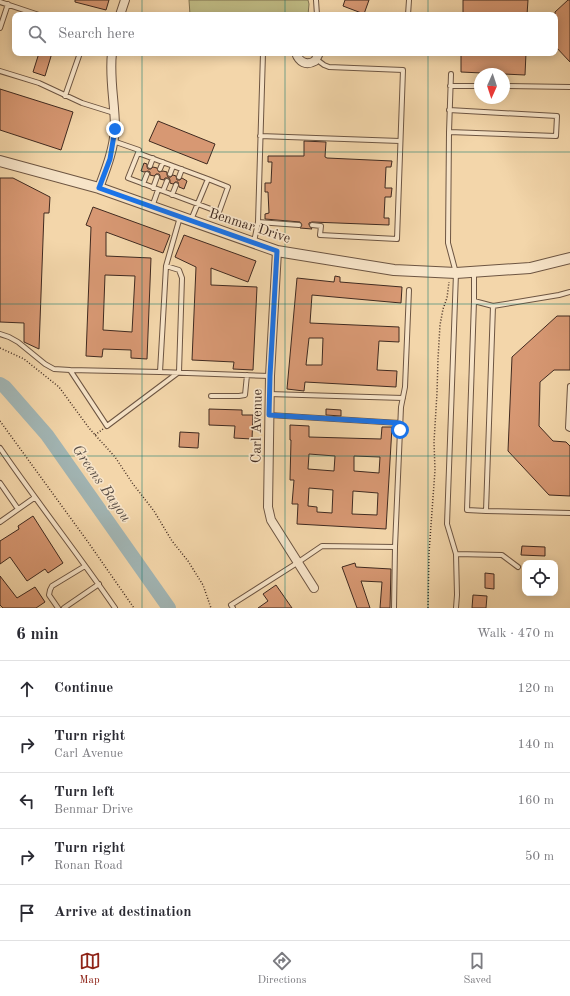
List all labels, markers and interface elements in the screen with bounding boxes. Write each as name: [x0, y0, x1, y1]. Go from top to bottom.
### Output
search box: [12, 12, 558, 56]
icon: search: [26, 23, 48, 45]
text: Search here: [58, 27, 135, 42]
north arrow: [474, 68, 510, 104]
route end: [106, 120, 124, 138]
street label: Benmar Drive: [207, 206, 292, 246]
street label: Carl Avenue: [249, 389, 265, 463]
route start: [391, 421, 409, 439]
water label: Greens Bayou: [69, 442, 133, 526]
map controls: [522, 560, 558, 596]
button: locate: [522, 560, 558, 596]
text: 6 min: [16, 626, 59, 643]
text: Walk · 470 m: [477, 627, 554, 640]
icon: ahead: [16, 678, 38, 700]
text: Continue: [54, 681, 113, 696]
text: 120 m: [517, 682, 554, 695]
text: Turn right: [54, 729, 125, 744]
icon: right: [16, 734, 38, 756]
text: 140 m: [517, 738, 554, 751]
text: Carl Avenue: [54, 747, 123, 760]
text: Turn left: [54, 785, 114, 800]
icon: left: [16, 790, 38, 812]
text: 160 m: [517, 794, 554, 807]
text: Benmar Drive: [54, 803, 133, 816]
text: Turn right: [54, 841, 125, 856]
icon: right: [16, 846, 38, 868]
text: 50 m: [525, 850, 554, 863]
text: Ronan Road: [54, 859, 123, 872]
icon: arrive: [16, 902, 38, 924]
text: Arrive at destination: [54, 905, 192, 920]
tab: Map: [79, 950, 101, 988]
tab: Directions: [258, 950, 306, 988]
tab: Saved: [463, 950, 491, 988]

